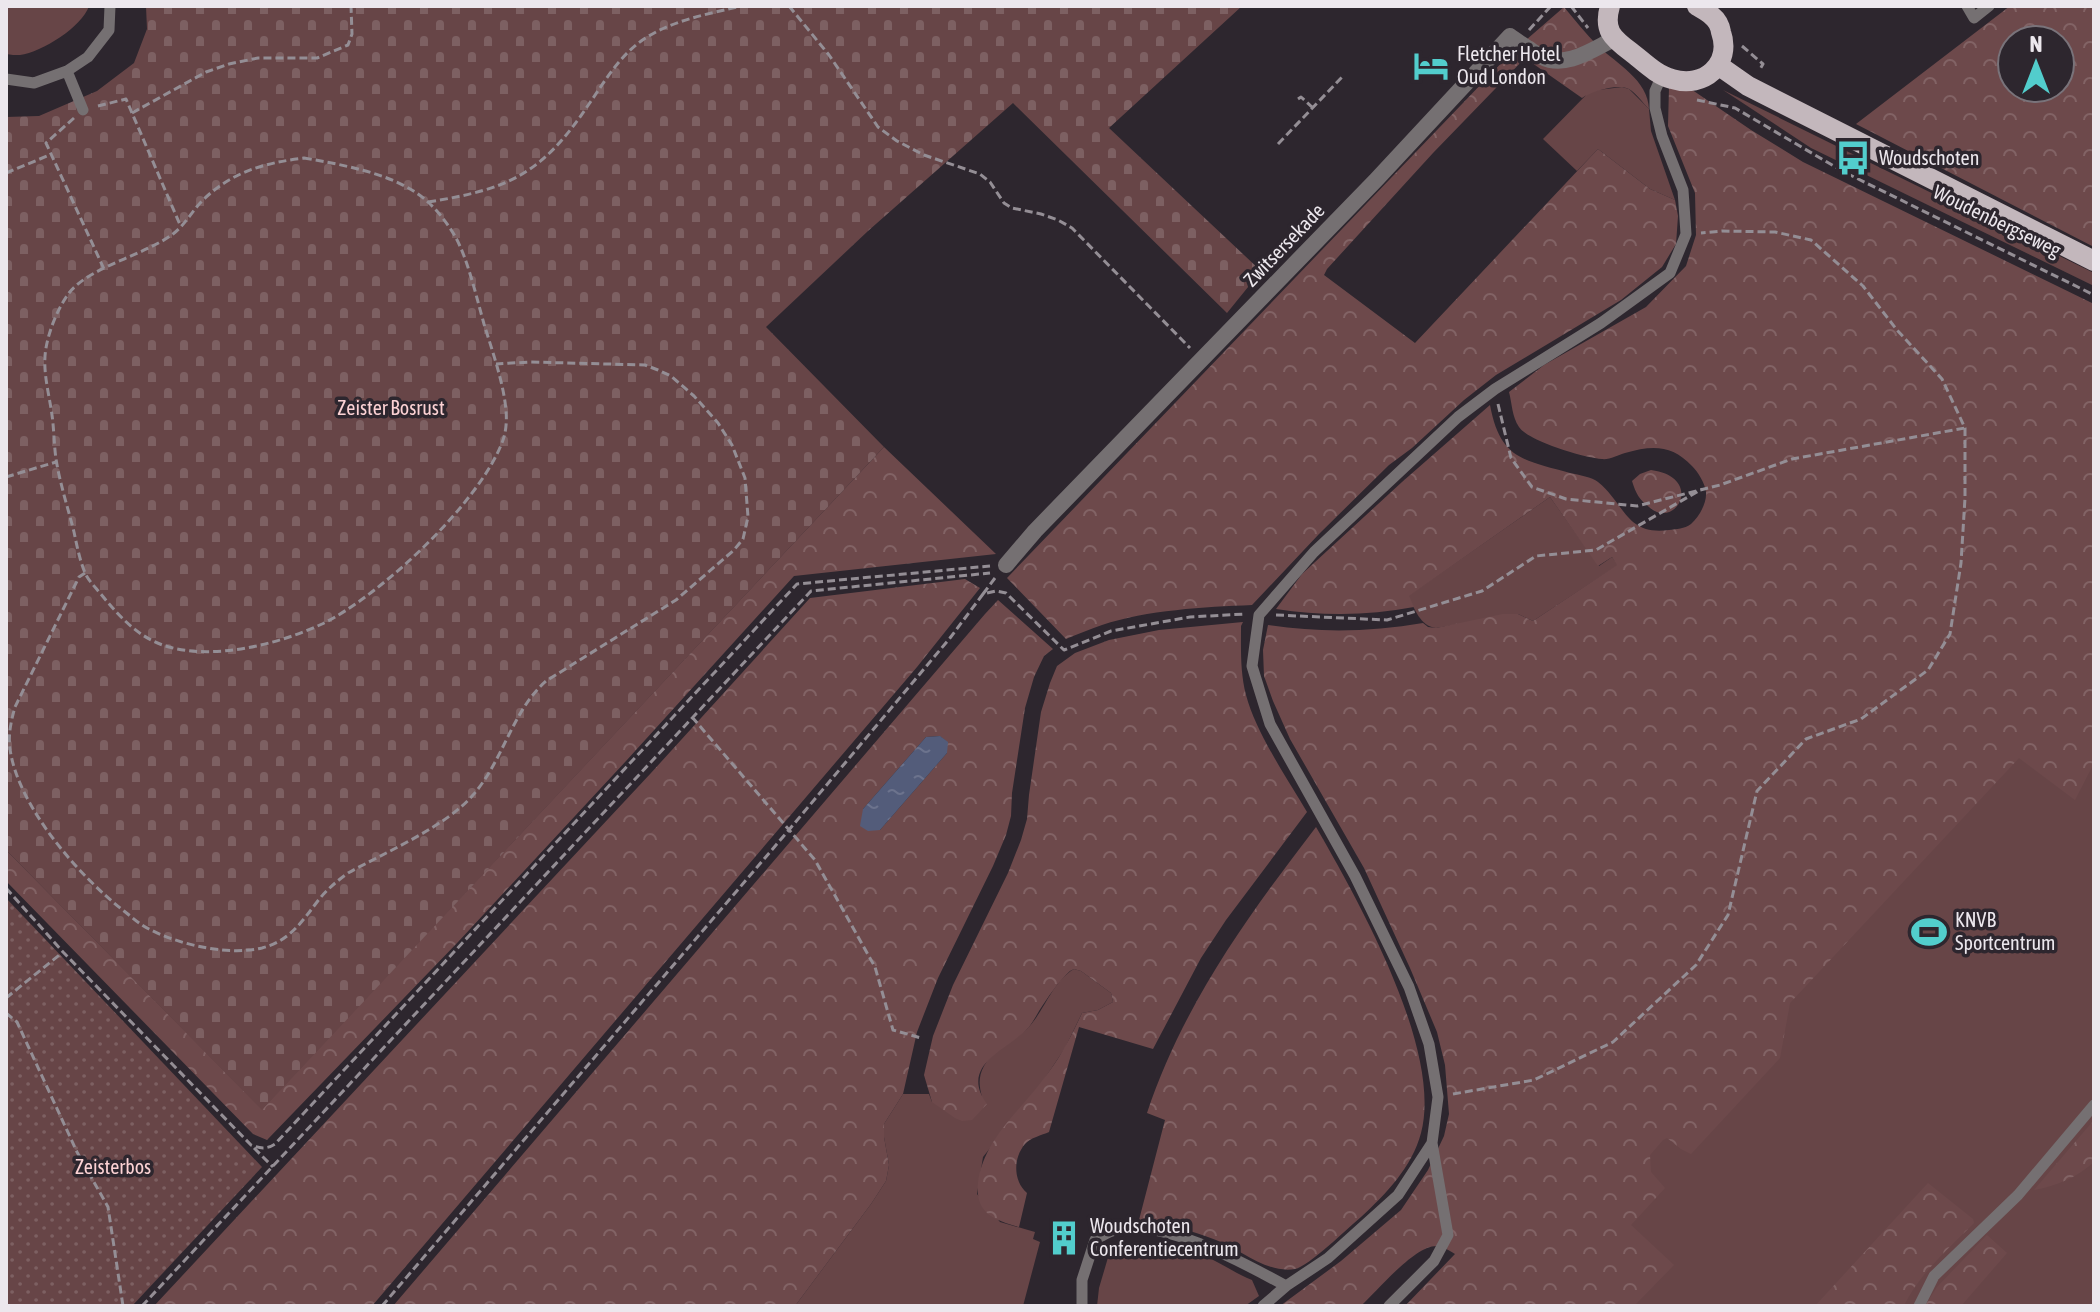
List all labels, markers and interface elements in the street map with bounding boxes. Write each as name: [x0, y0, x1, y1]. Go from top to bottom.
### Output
north arrow: [1996, 24, 2076, 104]
text: N: [2030, 31, 2042, 57]
place label: Fletcher Hotel Oud London: [1457, 42, 1561, 88]
hotel icon: Fletcher Hotel Oud London: [1412, 47, 1450, 85]
bus stop icon: Woudschoten: [1834, 139, 1872, 177]
place label: Woudschoten: [1879, 146, 1979, 169]
street label: Woudenbergseweg: [1930, 180, 2065, 262]
street label: Zwitsersekade: [1239, 198, 1329, 291]
park label: Zeister Bosrust: [337, 396, 445, 419]
place label: KNVB Sportcentrum: [1955, 908, 2055, 954]
sports icon: KNVB Sportcentrum: [1910, 913, 1948, 951]
park label: Zeisterbos: [75, 1155, 151, 1178]
place label: Woudschoten Conferentiecentrum: [1090, 1214, 1239, 1260]
building icon: Woudschoten Conferentiecentrum: [1045, 1219, 1083, 1257]

